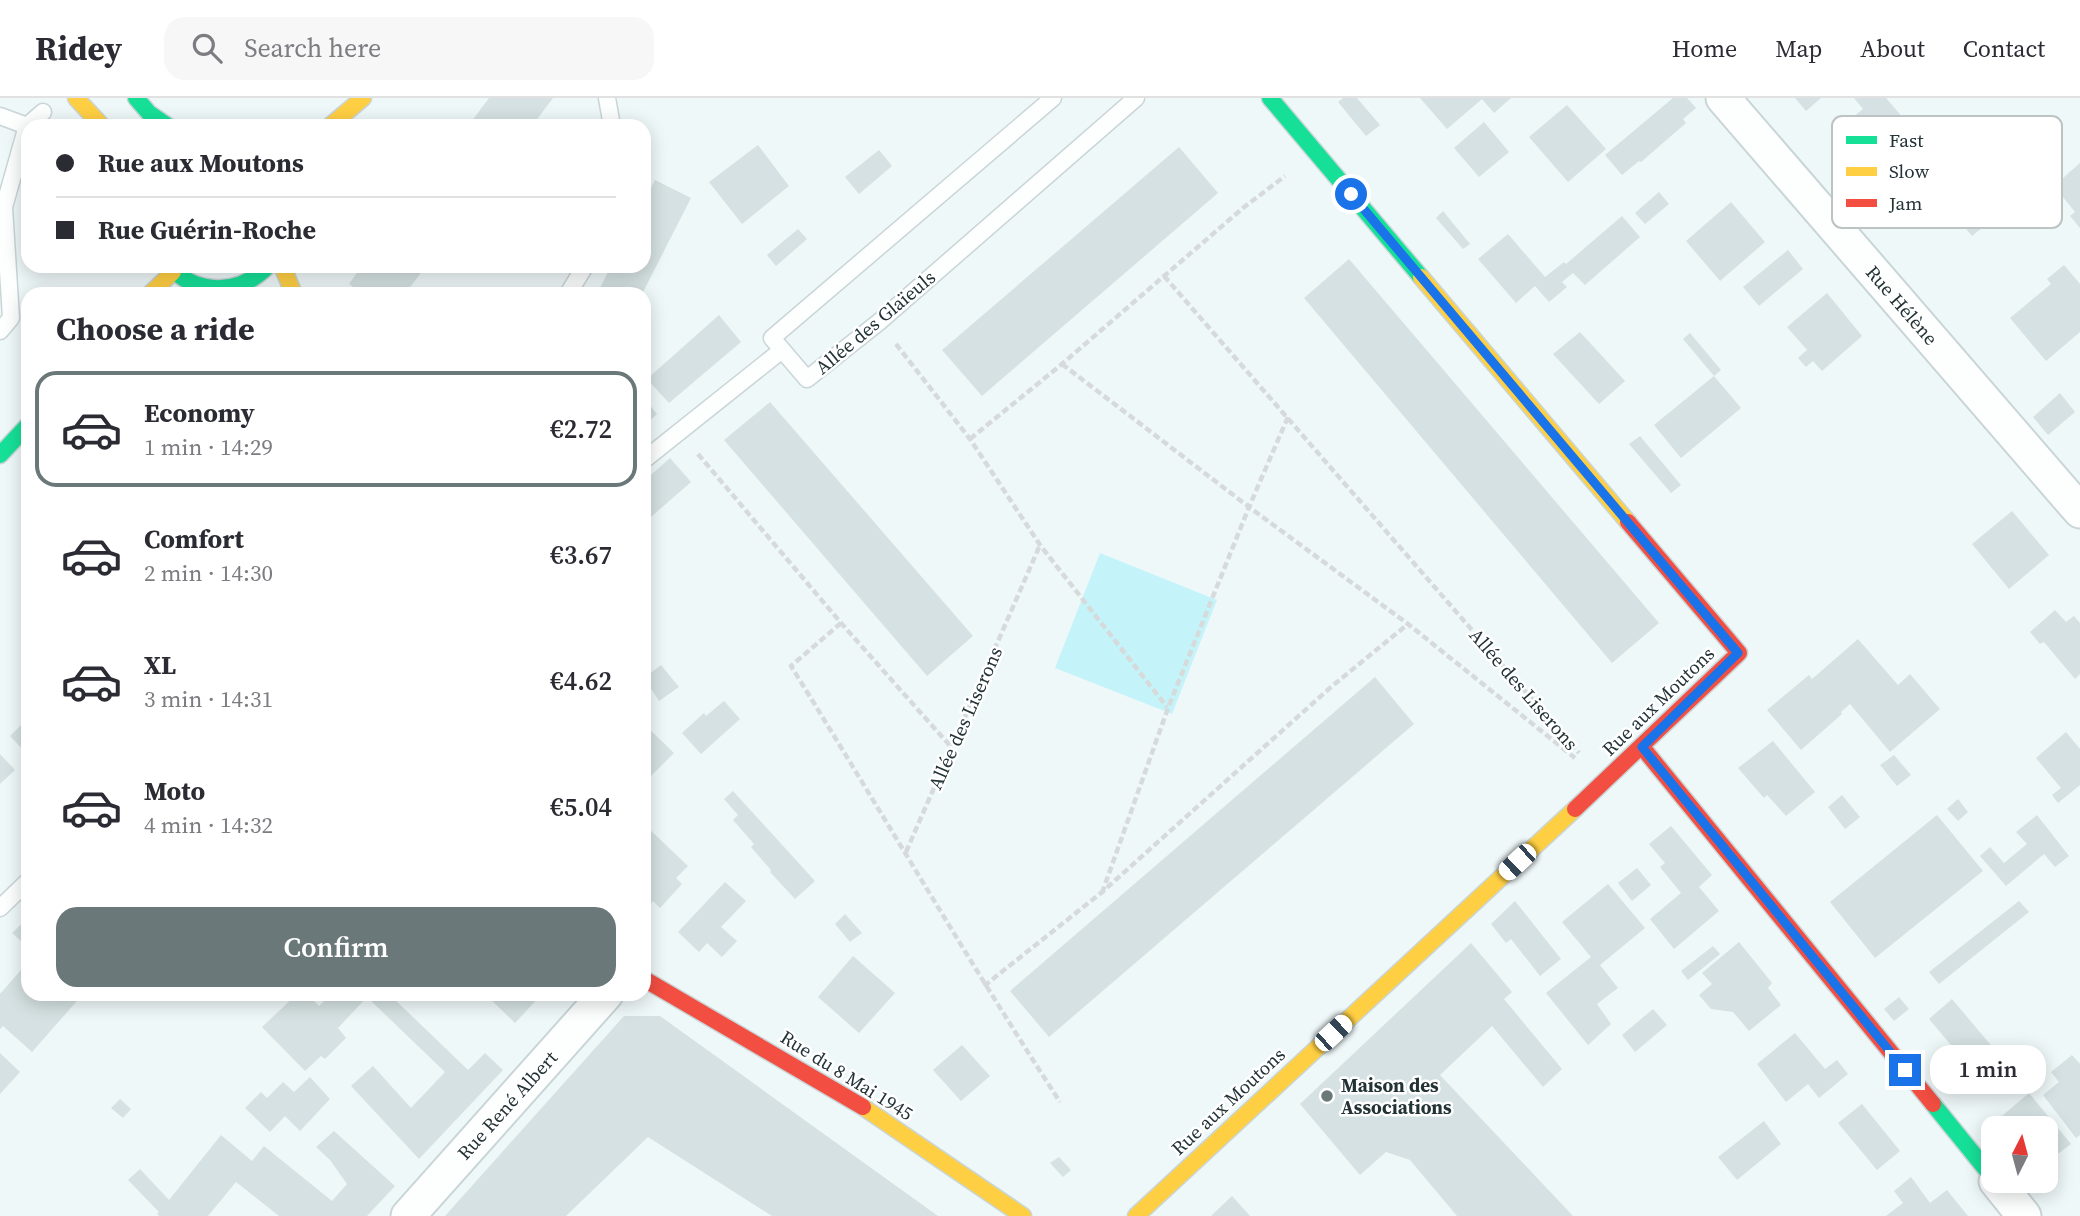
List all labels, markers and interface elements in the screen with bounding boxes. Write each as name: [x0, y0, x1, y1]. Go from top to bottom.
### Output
search box: [164, 17, 654, 80]
text: Ridey: [35, 26, 122, 71]
icon: search: [188, 29, 226, 67]
text: Search here: [244, 30, 381, 66]
text: Home: [1672, 32, 1737, 65]
text: Map: [1775, 32, 1822, 65]
text: About: [1860, 32, 1925, 65]
text: Contact: [1963, 32, 2045, 65]
legend: [1832, 116, 2062, 228]
text: Fast: [1889, 127, 1924, 153]
text: Rue aux Moutons: [98, 145, 304, 181]
text: Slow: [1889, 158, 1930, 184]
route start: [1335, 178, 1367, 210]
text: Jam: [1888, 190, 1922, 216]
text: Rue Guérin-Roche: [98, 212, 316, 248]
street label: Rue Hélène: [1860, 260, 1944, 350]
street label: Allée des Glaïeuls: [809, 264, 941, 380]
text: Choose a ride: [56, 307, 255, 351]
text: Economy: [144, 395, 255, 431]
icon: car: [60, 398, 123, 461]
text: €2.72: [550, 411, 612, 447]
text: 1 min · 14:29: [144, 431, 273, 463]
text: Comfort: [144, 521, 244, 557]
icon: car: [60, 524, 123, 587]
text: €3.67: [550, 537, 612, 573]
text: 2 min · 14:30: [144, 557, 273, 589]
street label: Allée des Liserons: [1464, 622, 1584, 756]
street label: Rue aux Moutons: [1596, 641, 1720, 761]
street label: Allée des Liserons: [922, 642, 1008, 794]
text: XL: [144, 647, 176, 683]
icon: car: [60, 650, 123, 713]
text: €4.62: [550, 663, 612, 699]
text: 3 min · 14:31: [144, 683, 273, 715]
text: Moto: [144, 773, 205, 809]
icon: car: [60, 776, 123, 839]
text: €5.04: [550, 789, 612, 825]
text: 4 min · 14:32: [144, 809, 273, 841]
car: [1495, 840, 1540, 884]
button: Confirm: [56, 907, 616, 987]
car: [1311, 1011, 1356, 1055]
street label: Rue du 8 Mai 1945: [776, 1024, 918, 1126]
street label: Rue aux Moutons: [1165, 1041, 1291, 1161]
street label: Rue René Albert: [451, 1044, 563, 1165]
callout: 1 min: [1930, 1046, 2045, 1094]
text: 1 min: [1958, 1053, 2018, 1085]
route end: [1889, 1054, 1921, 1086]
place label: Maison des Associations: [1341, 1072, 1452, 1120]
marker: Maison des Associations: [1319, 1088, 1335, 1104]
north arrow: [1981, 1116, 2058, 1194]
map controls: [1981, 1116, 2058, 1193]

